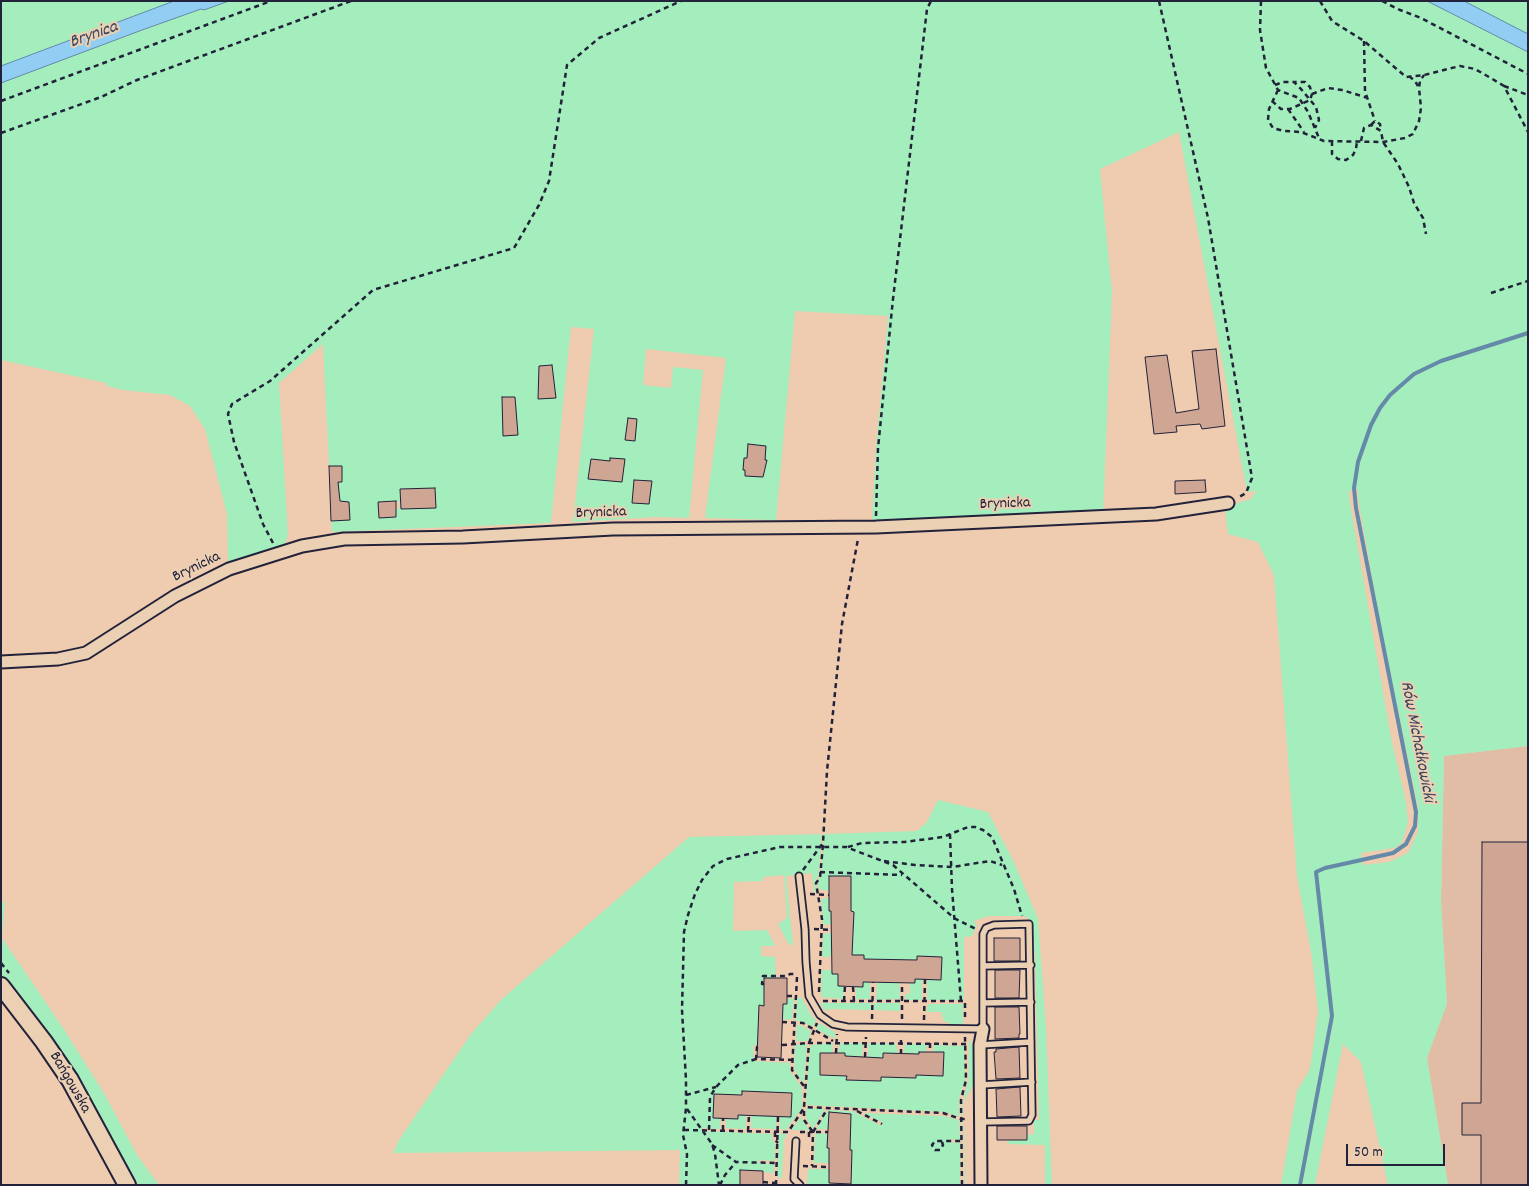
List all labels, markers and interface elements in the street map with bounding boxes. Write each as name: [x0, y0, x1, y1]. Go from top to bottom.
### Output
water label: Brynica: [67, 17, 121, 55]
street label: Brynicka: [979, 495, 1031, 515]
street label: Brynicka: [575, 504, 627, 524]
street label: Brynicka: [170, 548, 224, 588]
water label: Rów Michałkowicki: [1394, 680, 1438, 804]
street label: Bańgowska: [44, 1049, 94, 1117]
scale bar: [1349, 1134, 1448, 1166]
text: 50 m: [1354, 1142, 1383, 1164]

